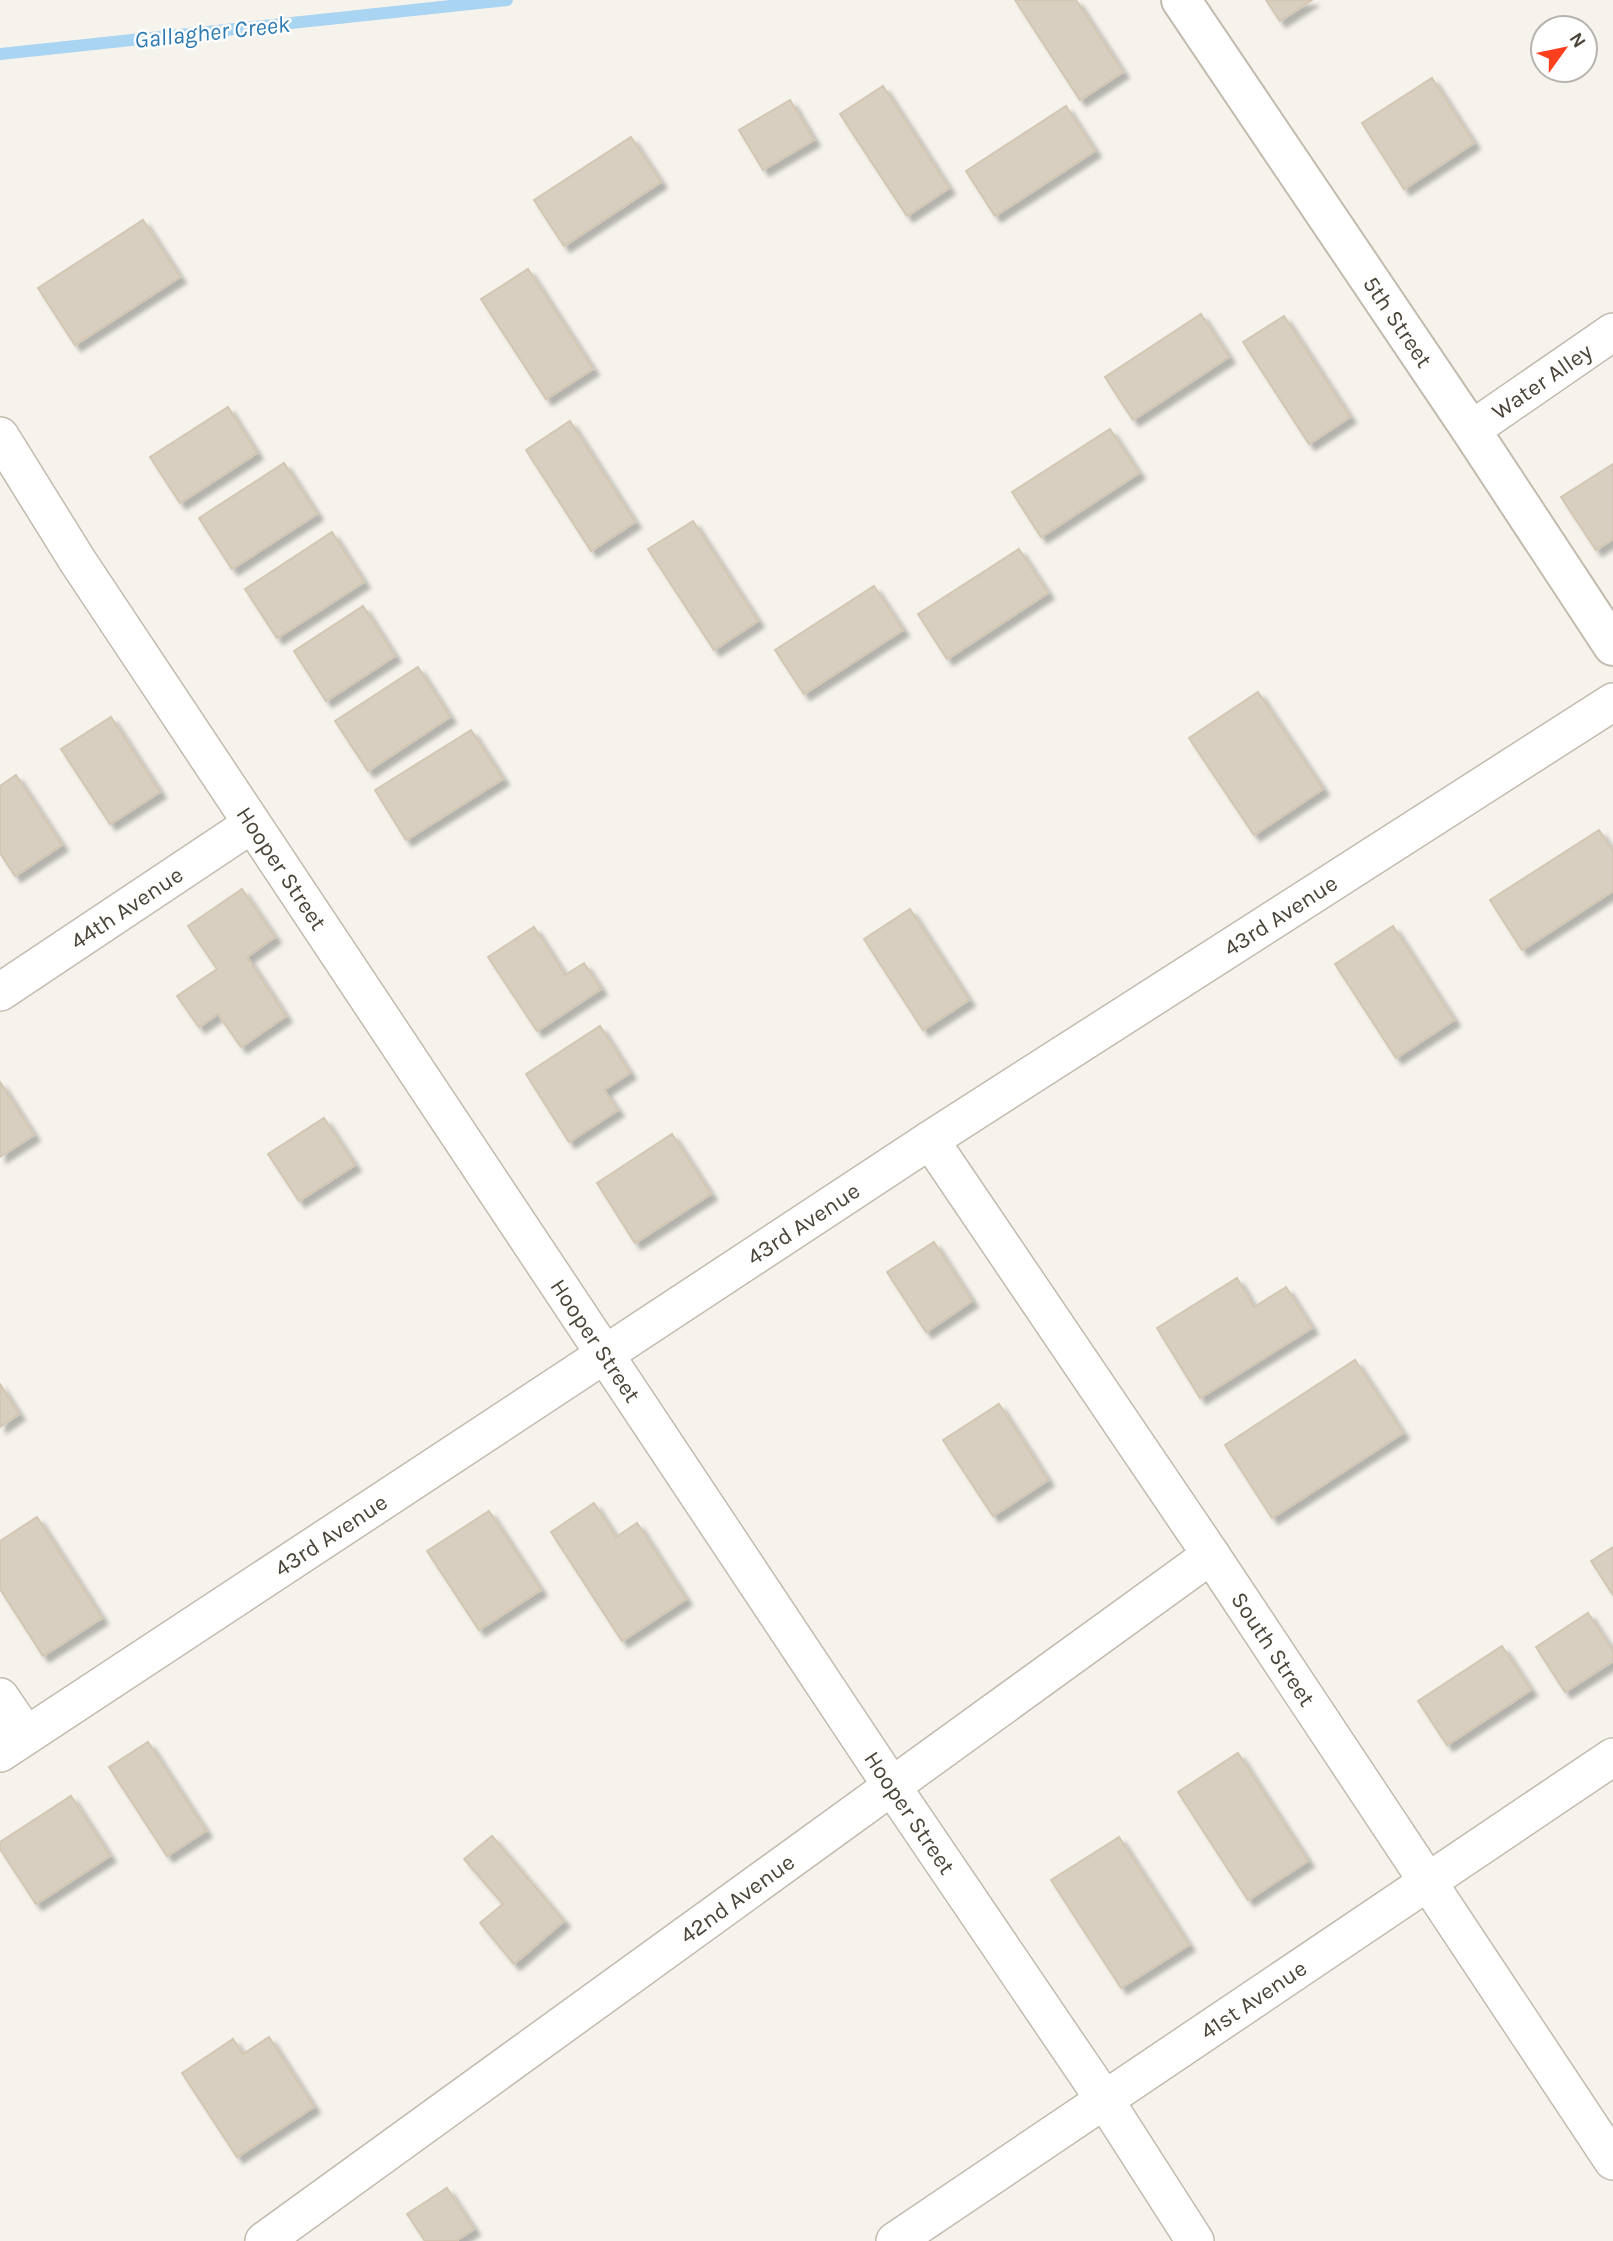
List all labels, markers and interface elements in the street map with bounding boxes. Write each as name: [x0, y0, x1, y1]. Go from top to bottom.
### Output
water label: Gallagher Creek: [133, 10, 292, 54]
north arrow: [1529, 14, 1599, 84]
text: N: [1564, 29, 1590, 52]
street label: 5th Street: [1358, 271, 1438, 373]
street label: Water Alley: [1487, 337, 1597, 425]
street label: Hooper Street: [231, 801, 333, 935]
street label: 44th Avenue: [65, 861, 188, 955]
street label: 43rd Avenue: [1218, 869, 1342, 962]
street label: 43rd Avenue: [742, 1177, 865, 1271]
street label: Hooper Street: [545, 1274, 647, 1408]
street label: 43rd Avenue: [269, 1488, 392, 1582]
street label: South Street: [1226, 1587, 1321, 1712]
street label: Hooper Street: [859, 1746, 961, 1879]
street label: 42nd Avenue: [674, 1848, 800, 1949]
street label: 41st Avenue: [1195, 1954, 1312, 2045]

